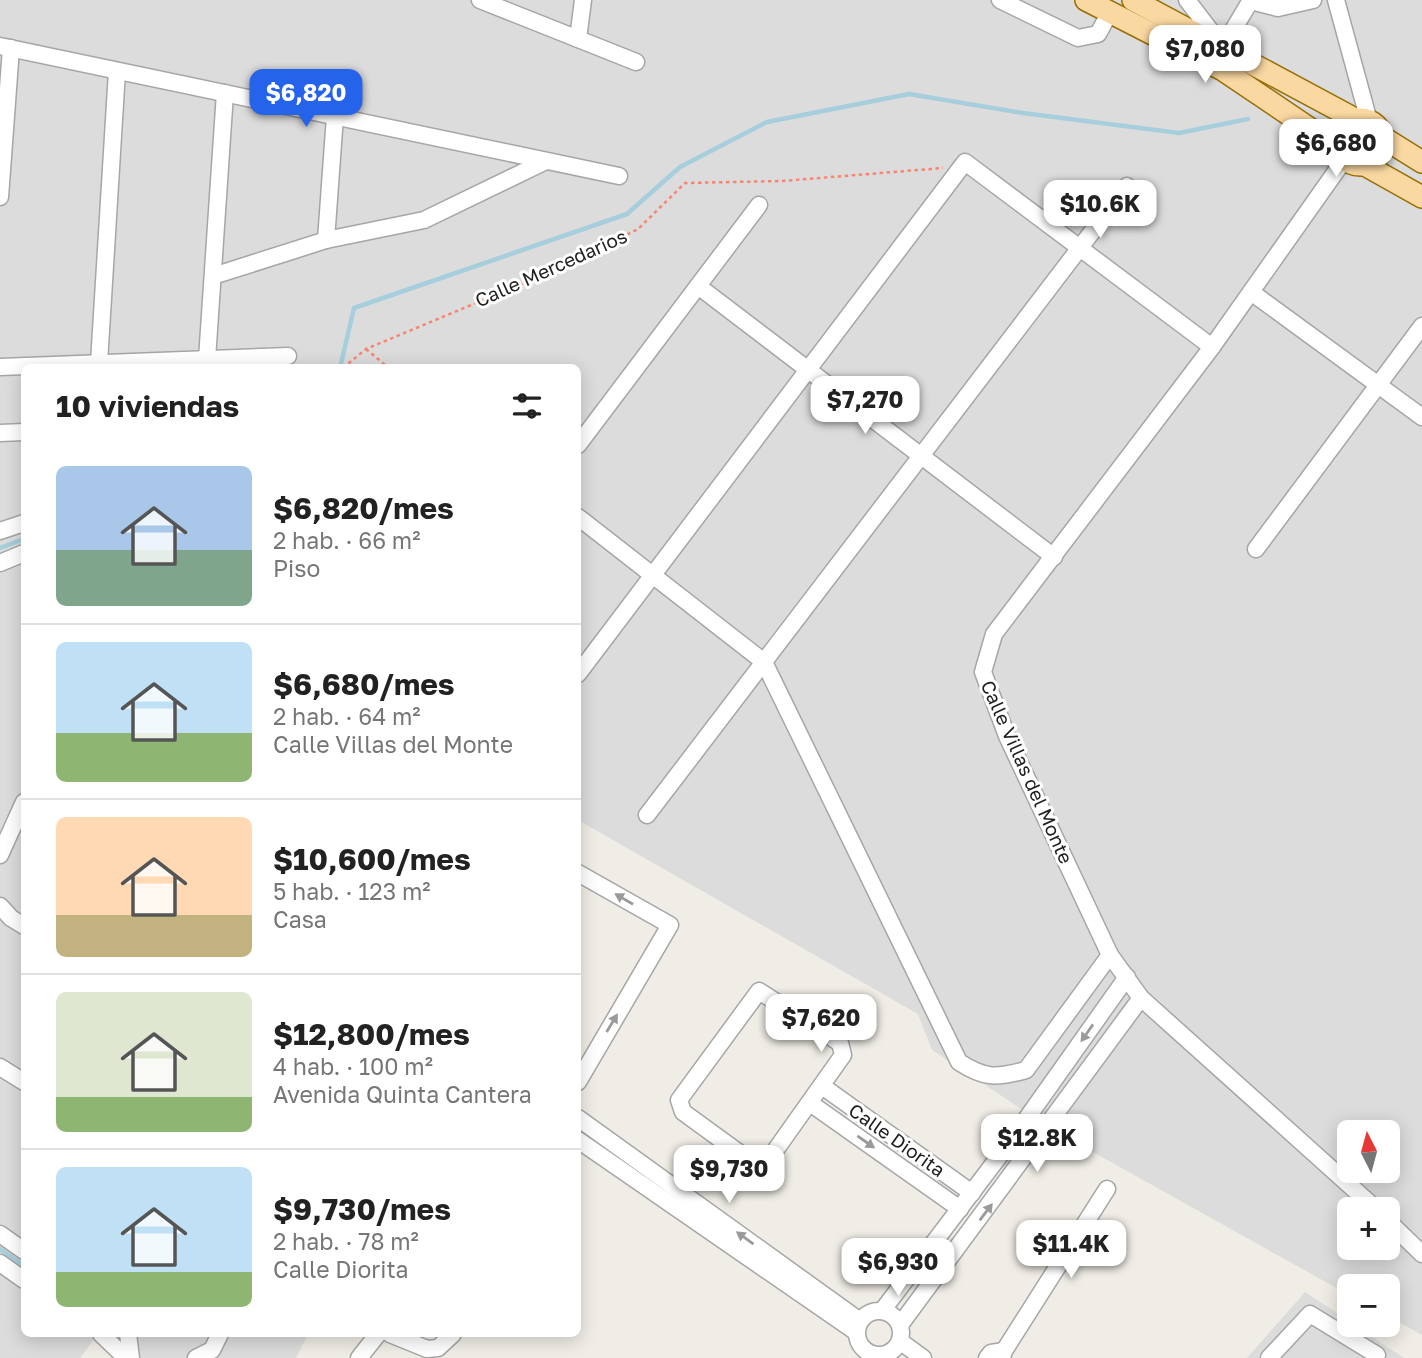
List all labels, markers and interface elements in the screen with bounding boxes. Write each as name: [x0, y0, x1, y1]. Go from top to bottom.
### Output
pin: $7,080: [1148, 25, 1262, 85]
text: $7,080: [1165, 34, 1245, 62]
pin: $6,820: [249, 69, 363, 129]
text: $6,820: [265, 78, 347, 106]
pin: $6,680: [1279, 120, 1393, 179]
text: $6,680: [1295, 128, 1377, 156]
pin: $10.6K: [1043, 180, 1157, 240]
text: $10.6K: [1060, 189, 1140, 217]
street label: Calle Mercedarios: [471, 224, 630, 311]
pin: $7,270: [808, 376, 922, 436]
text: $7,270: [827, 385, 903, 413]
icon: filters: [508, 387, 546, 425]
text: 10 viviendas: [56, 388, 239, 424]
text: $6,820/mes: [273, 490, 454, 526]
icon: home: [112, 494, 196, 578]
text: 2 hab. · 66 m²: [273, 526, 420, 554]
text: Piso: [273, 554, 320, 582]
text: $6,680/mes: [273, 666, 455, 702]
icon: home: [112, 670, 196, 754]
street label: Calle Villas del Monte: [977, 677, 1078, 867]
text: 2 hab. · 64 m²: [273, 702, 421, 730]
text: Calle Villas del Monte: [273, 730, 513, 758]
text: $10,600/mes: [273, 841, 471, 877]
icon: home: [112, 845, 196, 929]
text: 5 hab. · 123 m²: [273, 877, 431, 905]
one-way arrow: [614, 893, 634, 905]
text: Casa: [273, 905, 327, 933]
pin: $7,620: [764, 995, 878, 1054]
text: $7,620: [782, 1003, 860, 1031]
one-way arrow: [606, 1014, 619, 1033]
text: $12,800/mes: [273, 1016, 470, 1052]
icon: home: [112, 1020, 196, 1104]
one-way arrow: [1080, 1024, 1094, 1042]
text: 4 hab. · 100 m²: [273, 1052, 433, 1080]
text: Avenida Quinta Cantera: [273, 1080, 532, 1108]
street label: Calle Diorita: [845, 1098, 950, 1181]
pin: $12.8K: [980, 1114, 1094, 1174]
north arrow: [1337, 1120, 1400, 1183]
map controls: [1337, 1120, 1400, 1337]
text: $12.8K: [997, 1123, 1077, 1151]
one-way arrow: [857, 1135, 875, 1149]
pin: $9,730: [672, 1146, 786, 1205]
text: $9,730: [690, 1154, 768, 1182]
text: $9,730/mes: [273, 1191, 451, 1227]
icon: home: [112, 1195, 196, 1279]
button: +: [1337, 1197, 1400, 1260]
one-way arrow: [978, 1203, 992, 1221]
pin: $11.4K: [1014, 1220, 1128, 1280]
text: 2 hab. · 78 m²: [273, 1227, 419, 1255]
text: $11.4K: [1032, 1229, 1110, 1257]
one-way arrow: [736, 1231, 754, 1245]
pin: $6,930: [841, 1238, 955, 1298]
text: $6,930: [858, 1247, 938, 1275]
text: Calle Diorita: [273, 1255, 409, 1283]
button: −: [1337, 1274, 1400, 1337]

